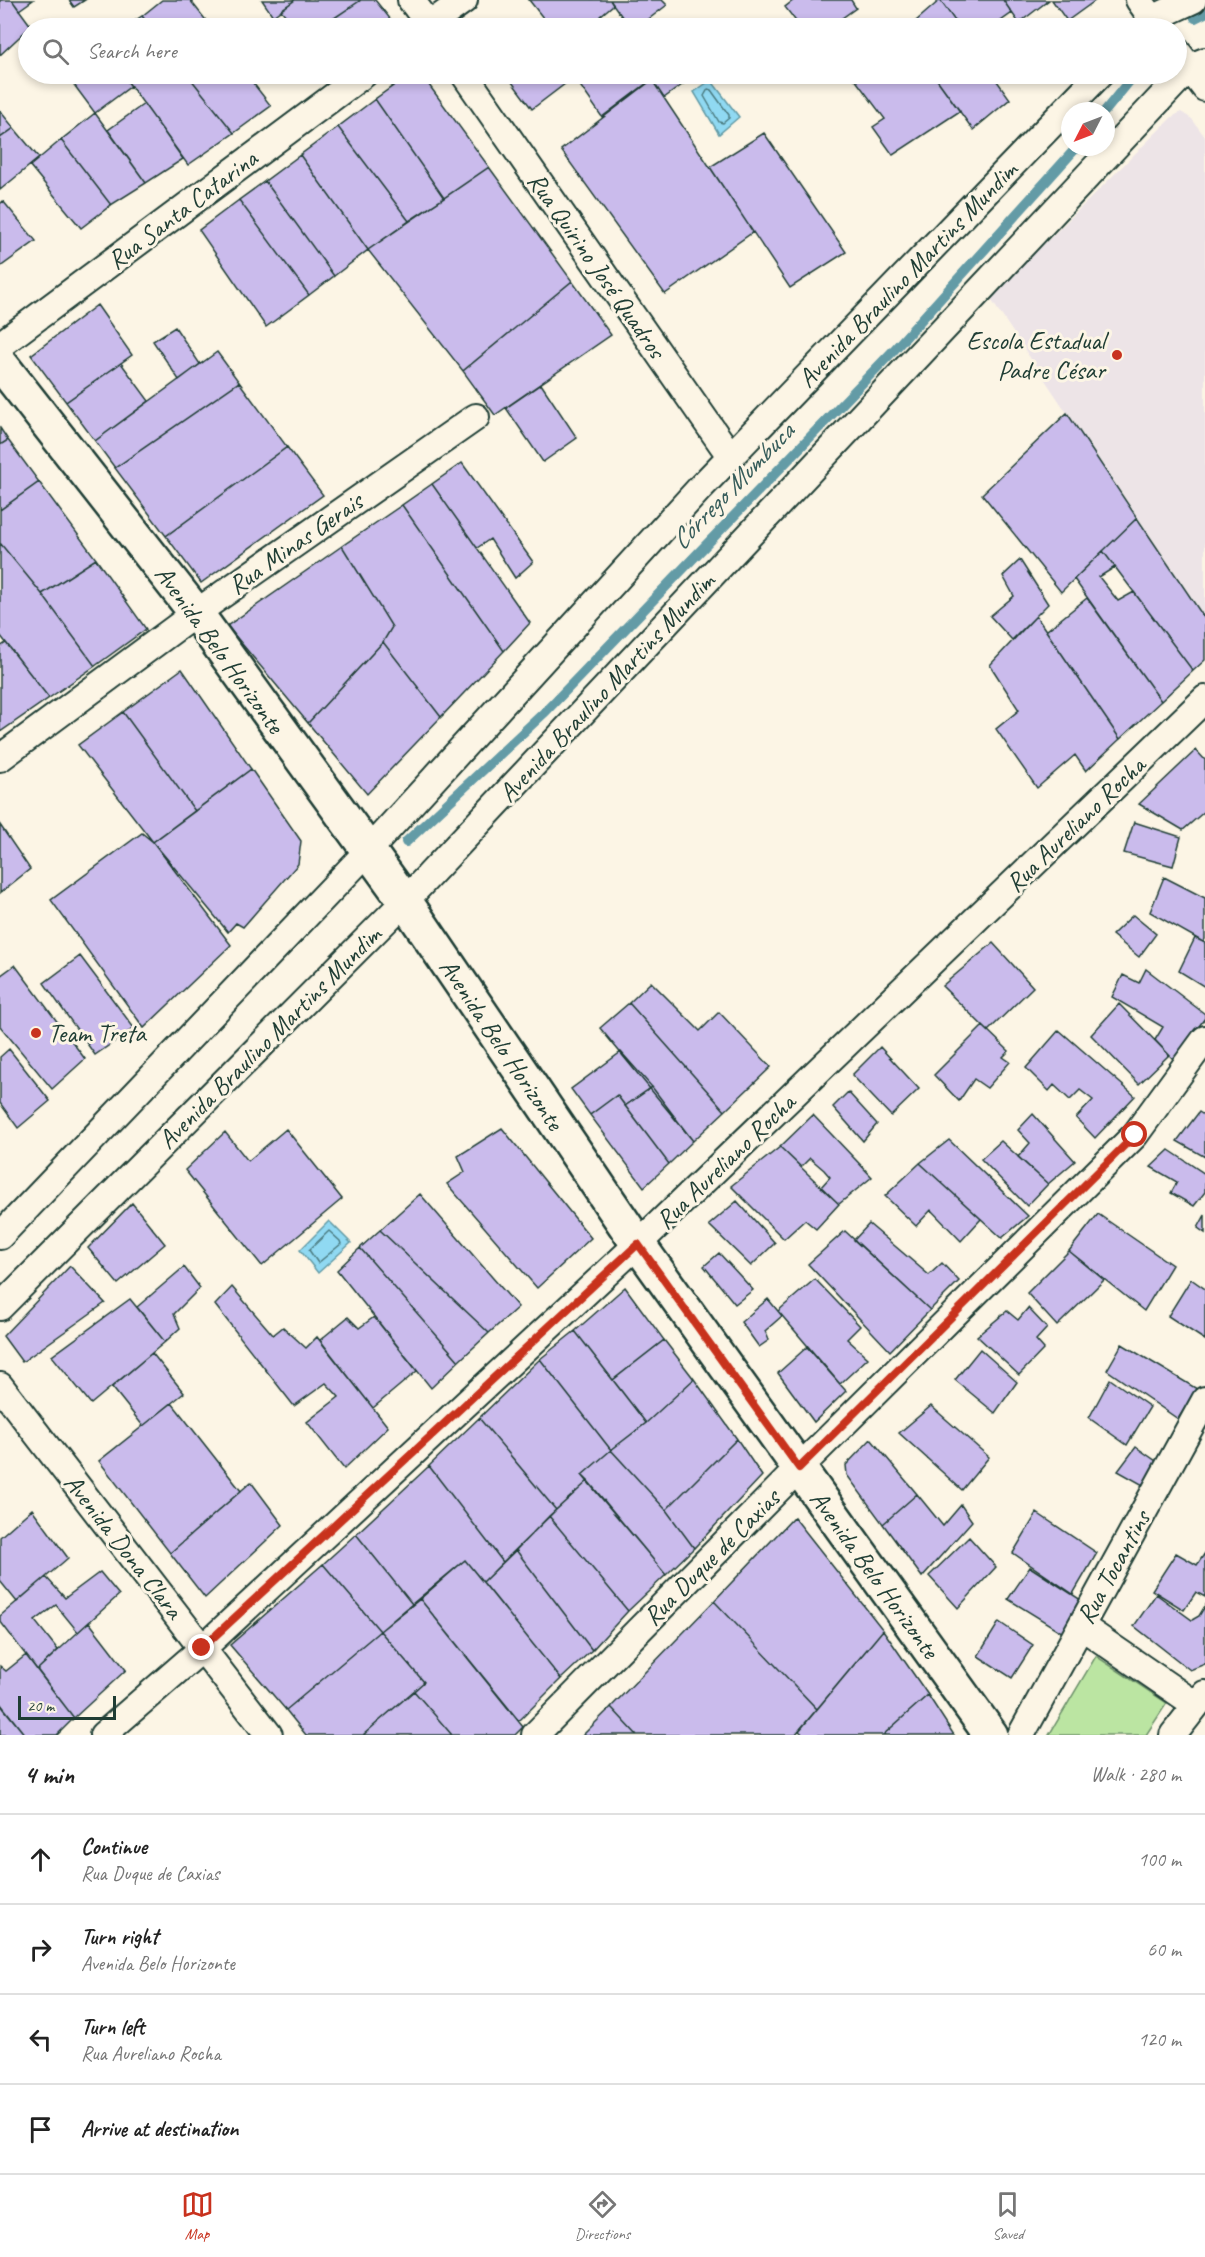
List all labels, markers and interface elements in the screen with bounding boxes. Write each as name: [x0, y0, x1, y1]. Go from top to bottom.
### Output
search box: [18, 18, 1187, 84]
icon: search: [39, 35, 72, 68]
text: Search here: [87, 37, 177, 65]
north arrow: [1061, 102, 1115, 156]
street label: Rua Santa Catarina: [101, 141, 265, 277]
street label: Avenida Braulino Martins Mundim: [791, 152, 1026, 394]
street label: Rua Quirino José Quadros: [520, 166, 674, 366]
place label: Escola Estadual Padre César: [966, 324, 1110, 387]
marker: Escola Estadual Padre César: [1110, 348, 1124, 362]
water label: Córrego Mumbuca: [663, 414, 802, 557]
street label: Rua Minas Gerais: [222, 484, 371, 602]
street label: Avenida Belo Horizonte: [147, 559, 293, 741]
street label: Avenida Braulino Martins Mundim: [491, 564, 723, 809]
street label: Rua Aureliano Rocha: [999, 748, 1154, 899]
street label: Avenida Braulino Martins Mundim: [151, 917, 390, 1156]
street label: Avenida Belo Horizonte: [432, 952, 572, 1138]
place label: Team Treta: [48, 1017, 147, 1050]
marker: Team Treta: [29, 1026, 43, 1040]
street label: Rua Aureliano Rocha: [649, 1085, 804, 1236]
route start: [1121, 1121, 1147, 1147]
street label: Avenida Dona Clara: [57, 1467, 191, 1627]
street label: Rua Duque de Caxias: [636, 1481, 788, 1633]
street label: Avenida Belo Horizonte: [802, 1484, 948, 1666]
street label: Rua Tocantins: [1069, 1503, 1159, 1630]
route end: [188, 1634, 214, 1660]
scale bar: [18, 1693, 116, 1720]
text: 20 m: [27, 1696, 54, 1716]
text: 4 min: [24, 1758, 74, 1791]
text: Walk · 280 m: [1091, 1762, 1181, 1787]
text: Continue: [81, 1833, 147, 1861]
icon: ahead: [24, 1843, 57, 1876]
text: 100 m: [1138, 1847, 1181, 1872]
text: Rua Duque de Caxias: [81, 1861, 219, 1886]
text: Turn right: [81, 1923, 158, 1951]
icon: right: [24, 1933, 57, 1966]
text: 60 m: [1147, 1937, 1181, 1962]
text: Avenida Belo Horizonte: [81, 1951, 235, 1976]
text: Turn left: [81, 2013, 145, 2041]
icon: left: [24, 2023, 57, 2056]
text: 120 m: [1138, 2027, 1181, 2052]
text: Rua Aureliano Rocha: [81, 2041, 221, 2066]
icon: arrive: [24, 2113, 57, 2146]
text: Arrive at destination: [81, 2115, 238, 2143]
tab: Map: [181, 2188, 214, 2244]
tab: Directions: [575, 2188, 630, 2244]
tab: Saved: [991, 2188, 1024, 2244]

